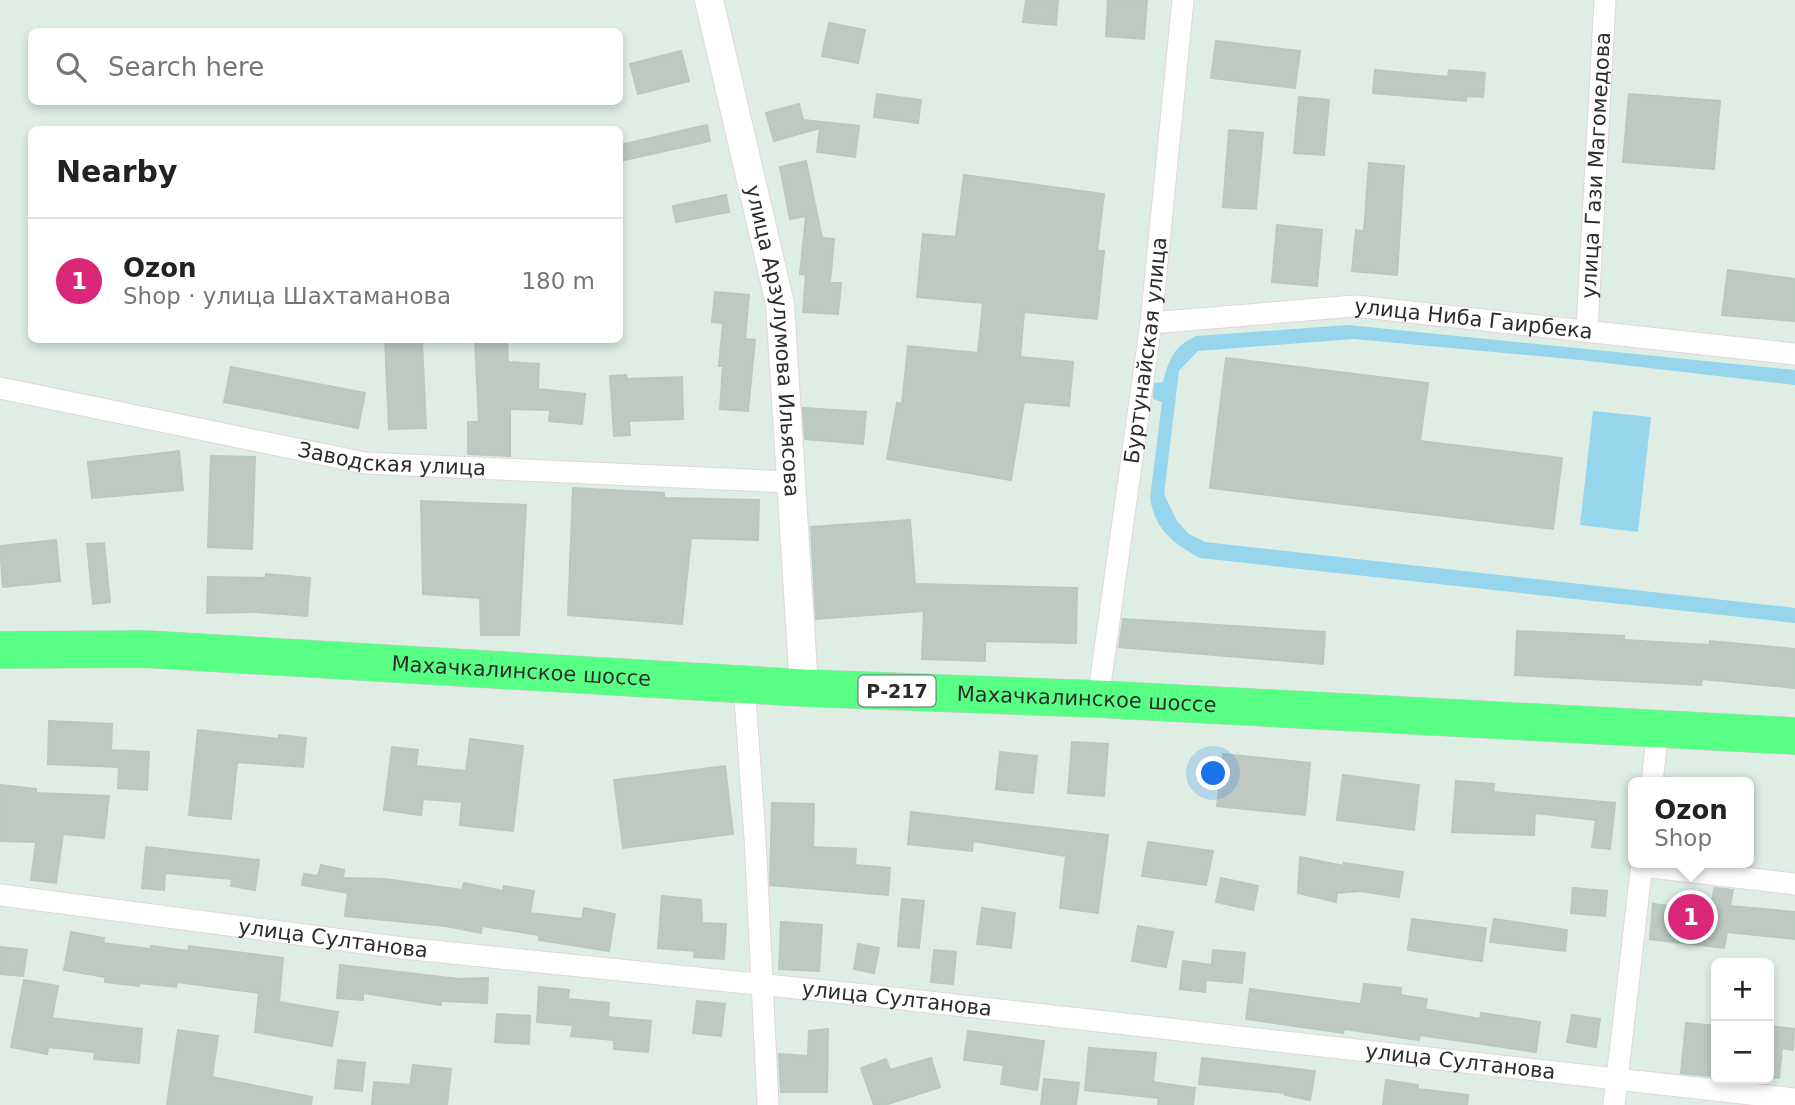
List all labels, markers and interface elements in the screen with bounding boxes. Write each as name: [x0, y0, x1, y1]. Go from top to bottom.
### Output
search box: [28, 28, 623, 105]
street label: улица Гази Магомедова: [1577, 31, 1615, 299]
icon: search: [52, 48, 90, 86]
text: Search here: [108, 52, 264, 82]
text: Nearby: [56, 154, 178, 189]
street label: улица Арзулумова Ильясова: [741, 183, 804, 498]
street label: Буртунайская улица: [1119, 236, 1171, 465]
text: Ozon: [123, 253, 197, 283]
text: 1: [71, 268, 87, 294]
text: 180 m: [521, 268, 595, 294]
text: Shop · улица Шахтаманова: [123, 283, 451, 309]
street label: улица Ниба Гаирбека: [1353, 294, 1594, 344]
street label: Заводская улица: [296, 438, 486, 480]
street label: Махачкалинское шоссе: [391, 652, 652, 691]
road number: Р-217: [858, 676, 936, 706]
street label: Махачкалинское шоссе: [956, 682, 1217, 717]
your location: [1196, 756, 1230, 790]
popup: [1628, 777, 1754, 868]
text: Ozon: [1654, 795, 1728, 825]
text: Shop: [1654, 825, 1712, 851]
pin: 1: [1668, 891, 1714, 943]
street label: улица Султанова: [237, 914, 429, 962]
map controls: [1711, 958, 1774, 1084]
button: +: [1711, 958, 1774, 1021]
street label: улица Султанова: [801, 977, 993, 1021]
button: −: [1711, 1021, 1774, 1084]
street label: улица Султанова: [1364, 1039, 1557, 1084]

